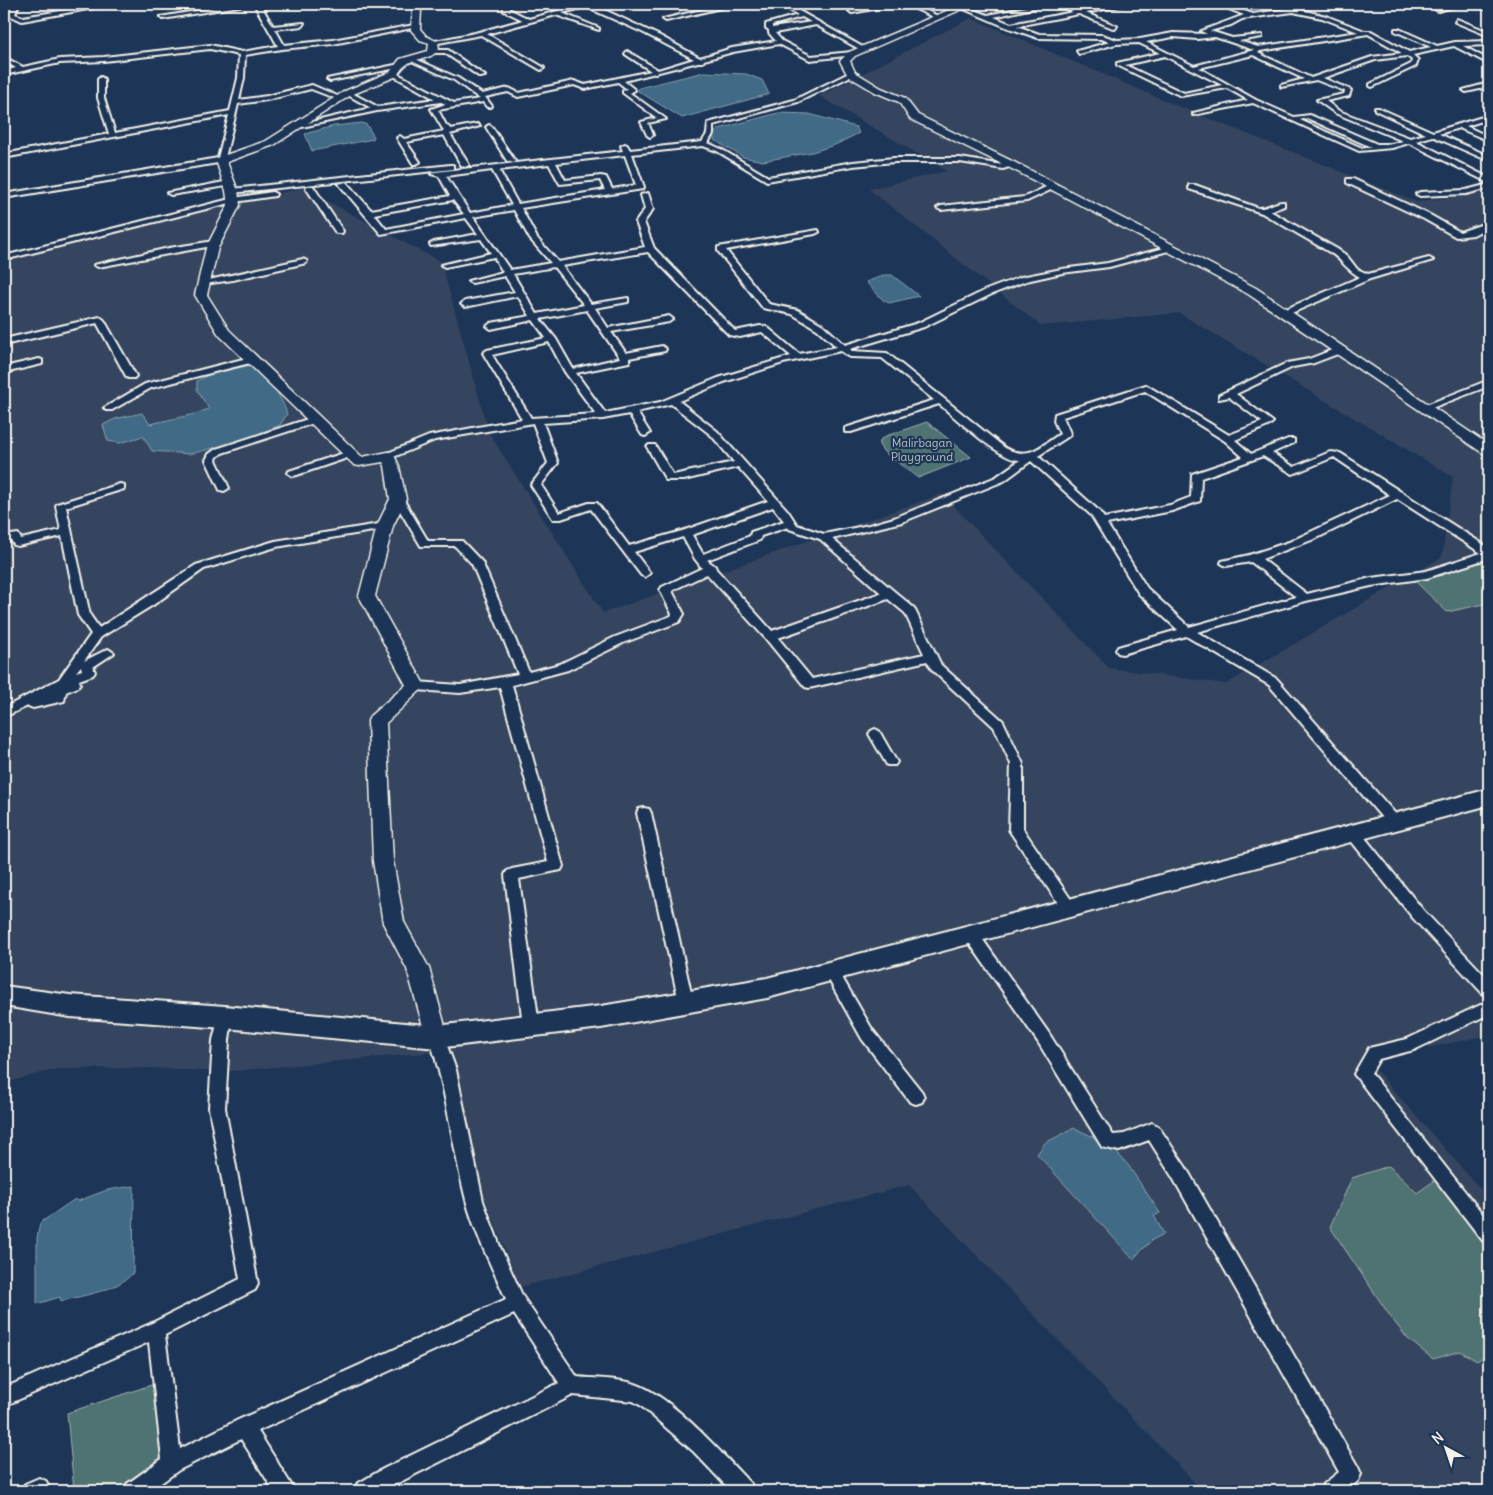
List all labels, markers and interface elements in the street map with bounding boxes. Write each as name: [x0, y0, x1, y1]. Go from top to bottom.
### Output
park label: Malirbagan Playground: [891, 435, 953, 464]
north arrow: [1420, 1422, 1470, 1472]
text: N: [1428, 1428, 1447, 1448]

